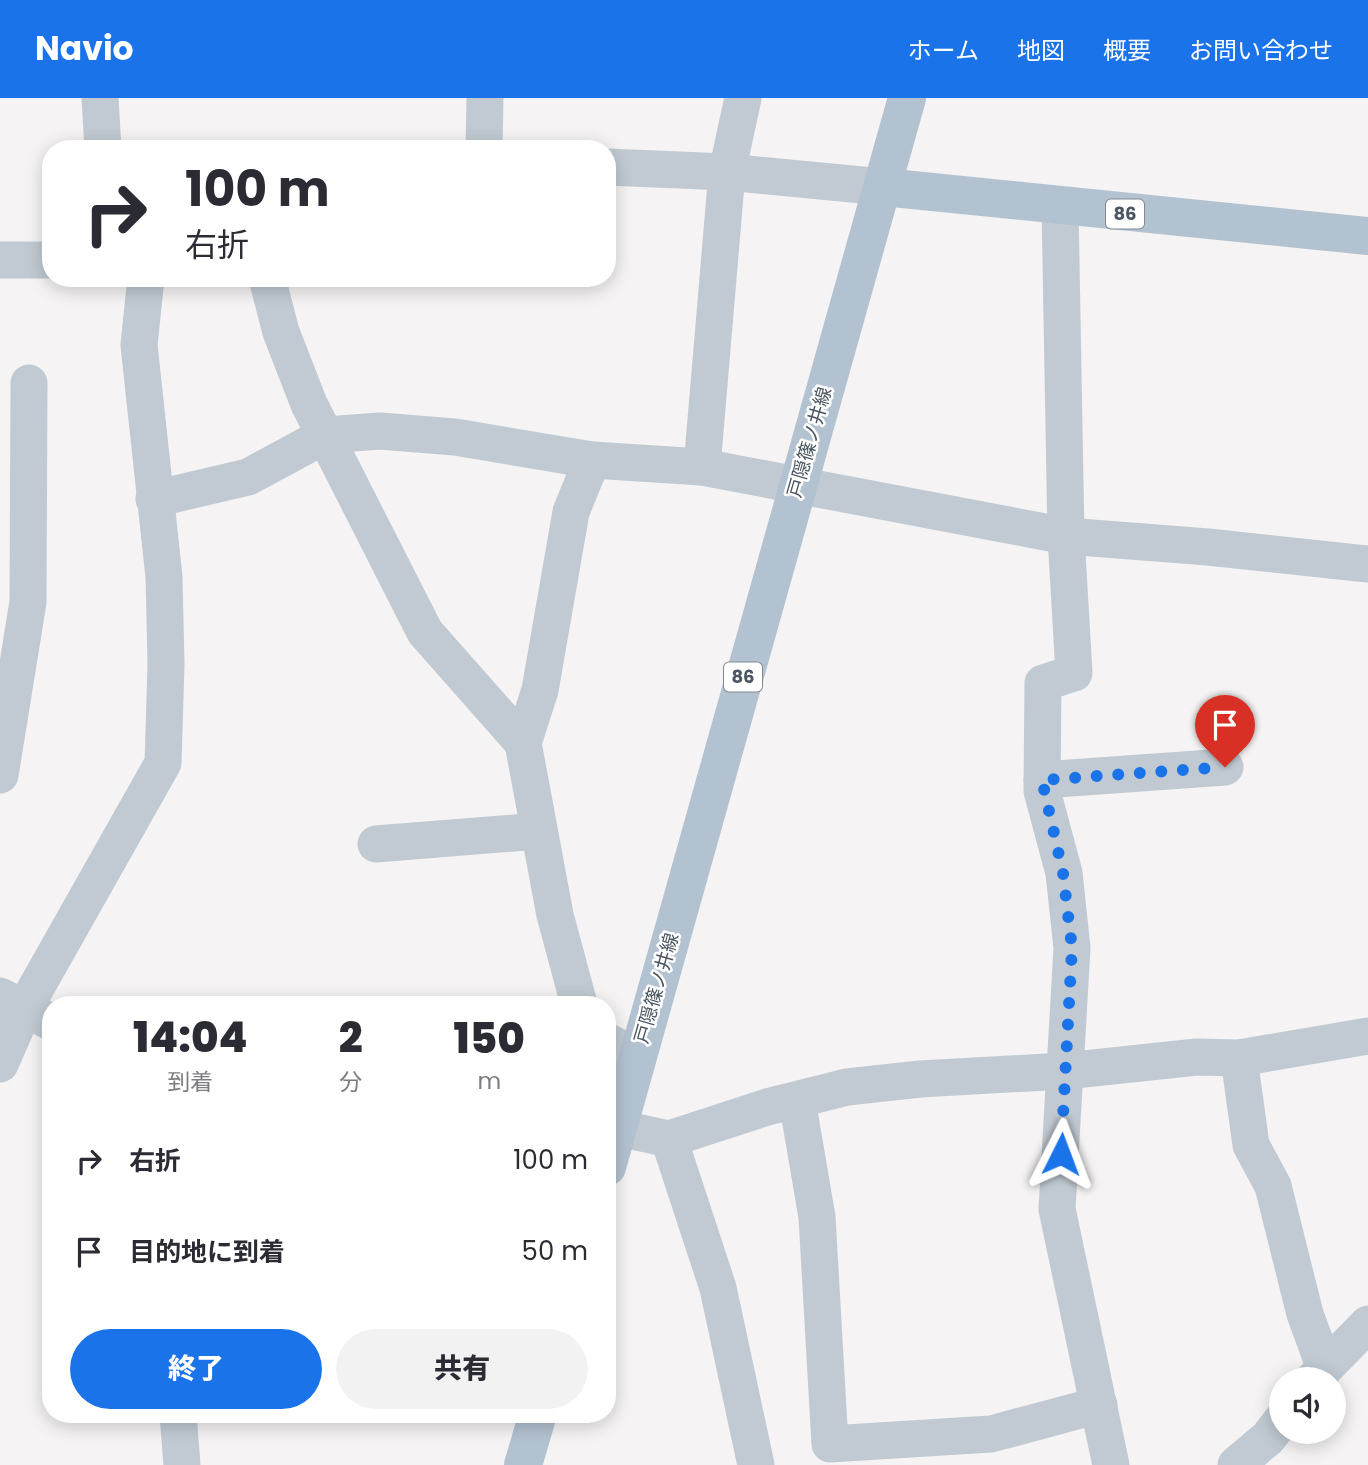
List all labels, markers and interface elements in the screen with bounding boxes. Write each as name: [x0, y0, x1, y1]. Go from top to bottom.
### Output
text: Navio: [35, 25, 134, 72]
text: ホーム: [908, 34, 979, 67]
text: 地図: [1017, 34, 1065, 67]
text: 概要: [1103, 34, 1151, 67]
text: お問い合わせ: [1189, 34, 1333, 67]
text: 100 m: [185, 155, 330, 223]
icon: right: [70, 168, 161, 259]
road number: 86: [1106, 200, 1144, 229]
text: 右折: [185, 222, 249, 267]
street label: 戸隠篠ノ井線: [781, 384, 838, 501]
road number: 86: [724, 662, 762, 692]
pin: [1195, 695, 1255, 767]
icon: arrive: [1206, 706, 1244, 744]
street label: 戸隠篠ノ井線: [628, 930, 685, 1047]
text: 14:04: [133, 1008, 248, 1067]
text: 2: [339, 1008, 363, 1067]
text: 150: [454, 1009, 525, 1068]
text: m: [477, 1065, 501, 1097]
text: 到着: [167, 1066, 213, 1098]
text: 分: [339, 1066, 362, 1098]
position arrow: [1024, 1117, 1098, 1191]
icon: right: [70, 1142, 108, 1180]
text: 100 m: [513, 1142, 588, 1178]
text: 右折: [129, 1143, 181, 1179]
icon: arrive: [70, 1233, 108, 1271]
text: 50 m: [522, 1233, 588, 1269]
text: 目的地に到着: [129, 1234, 285, 1270]
button: 終了: [70, 1329, 322, 1409]
button: 共有: [336, 1329, 588, 1409]
map controls: [1269, 1367, 1346, 1444]
button: sound: [1269, 1367, 1346, 1444]

